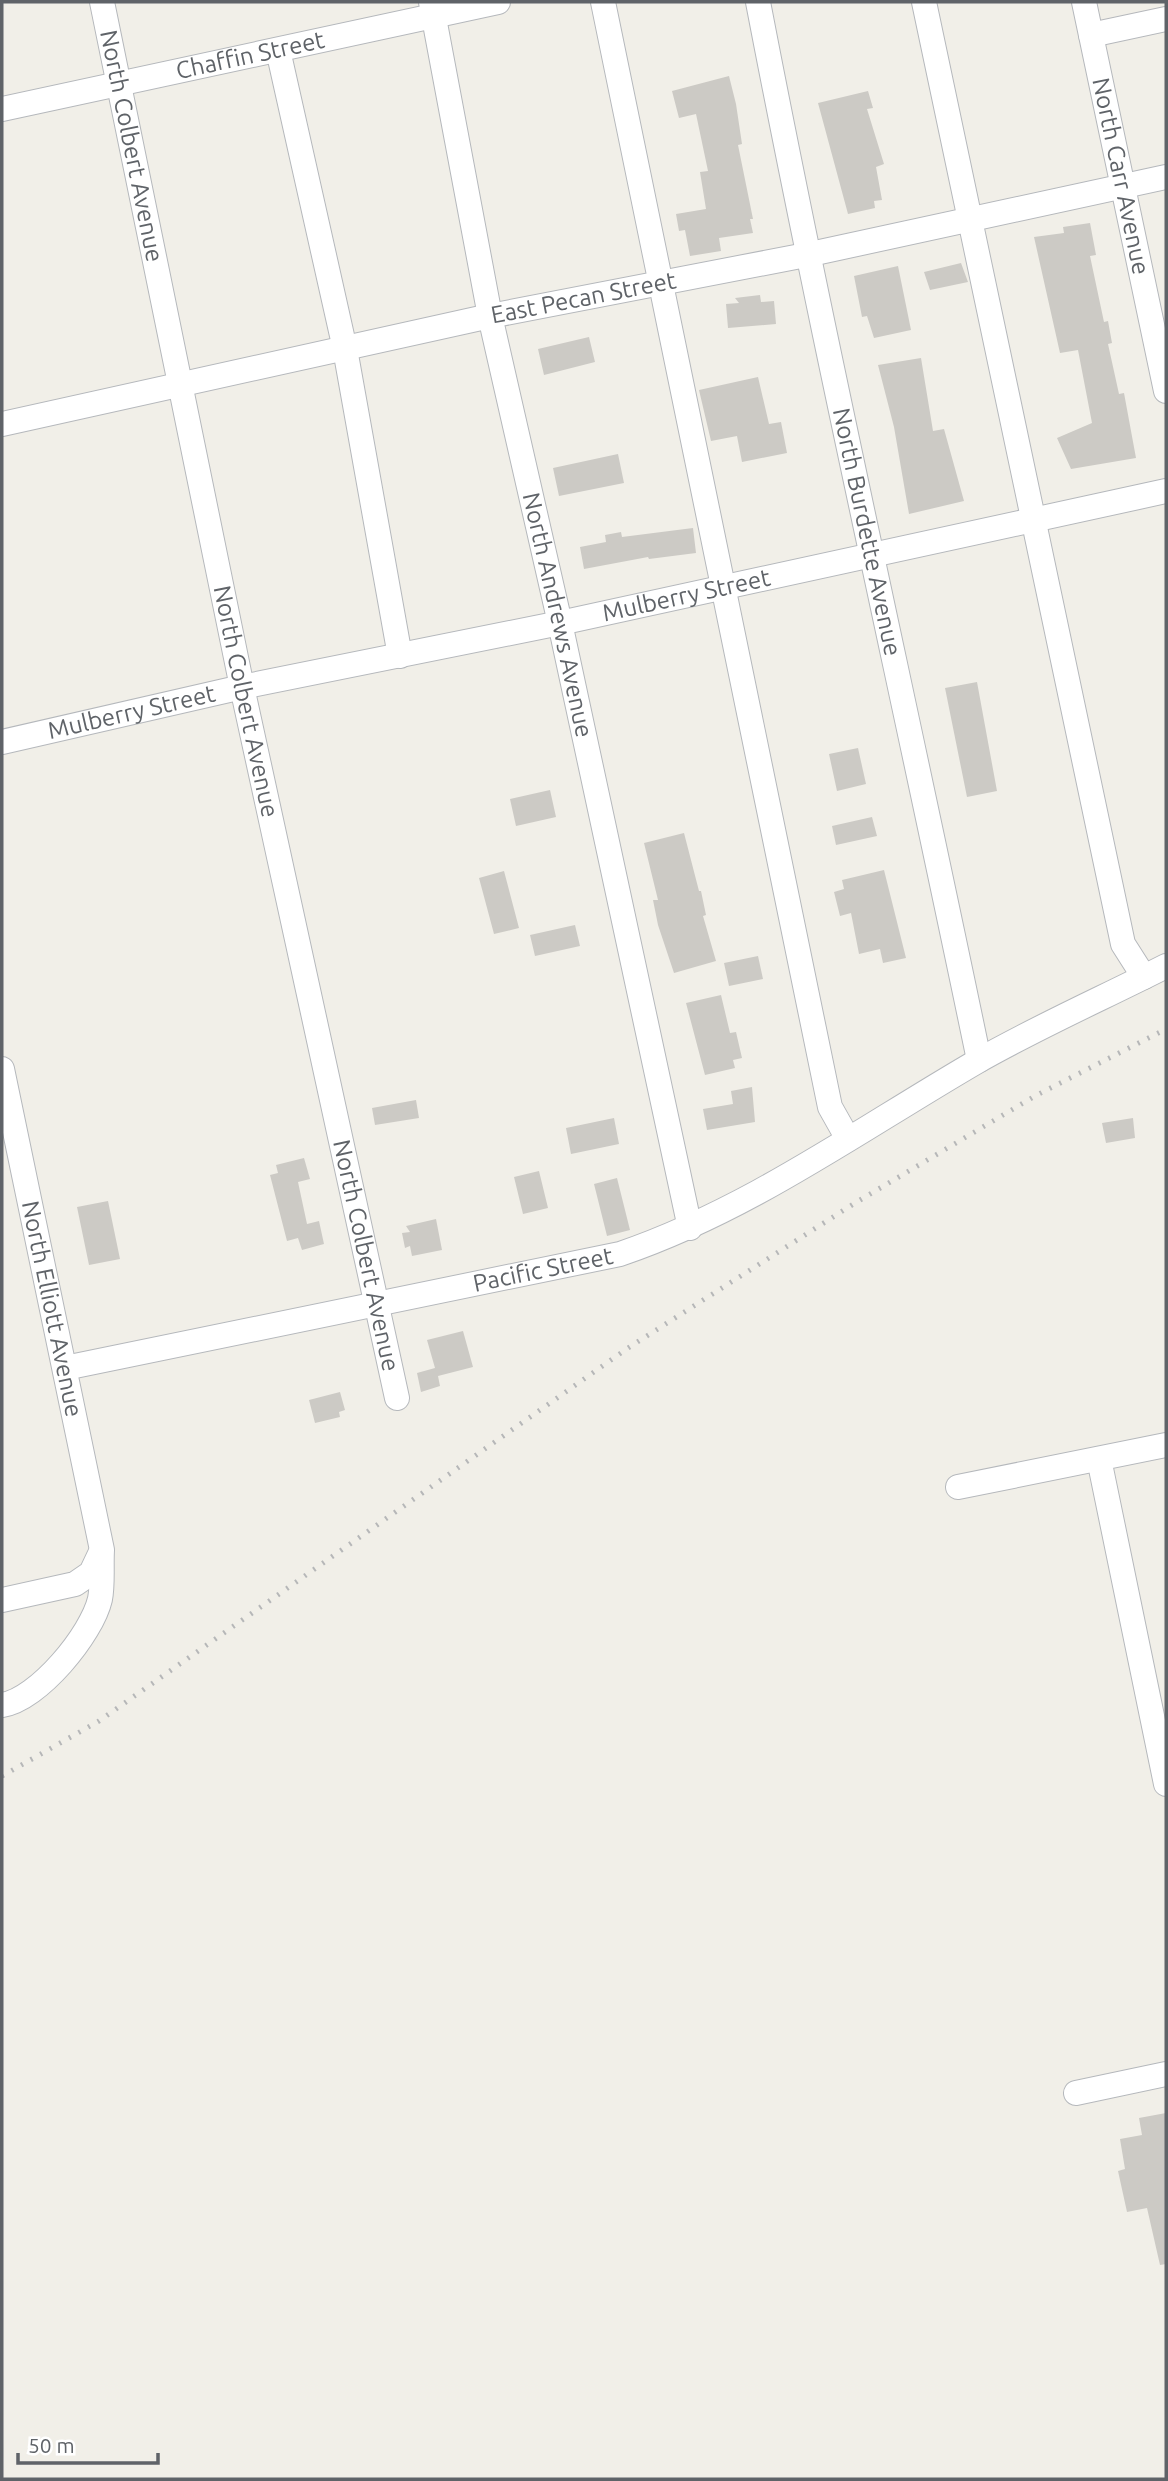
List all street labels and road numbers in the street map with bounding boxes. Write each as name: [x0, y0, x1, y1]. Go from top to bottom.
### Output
street label: Chaffin Street: [173, 26, 327, 84]
street label: North Colbert Avenue: [95, 27, 169, 264]
street label: North Carr Avenue: [1087, 75, 1155, 277]
street label: East Pecan Street: [489, 266, 679, 329]
street label: North Burdette Avenue: [828, 405, 907, 658]
street label: North Andrews Avenue: [518, 490, 598, 740]
street label: Mulberry Street: [600, 563, 773, 626]
street label: North Colbert Avenue: [209, 583, 284, 820]
street label: Mulberry Street: [45, 679, 218, 744]
street label: North Colbert Avenue: [328, 1137, 405, 1374]
street label: North Elliott Avenue: [17, 1198, 88, 1419]
street label: Pacific Street: [471, 1242, 616, 1297]

